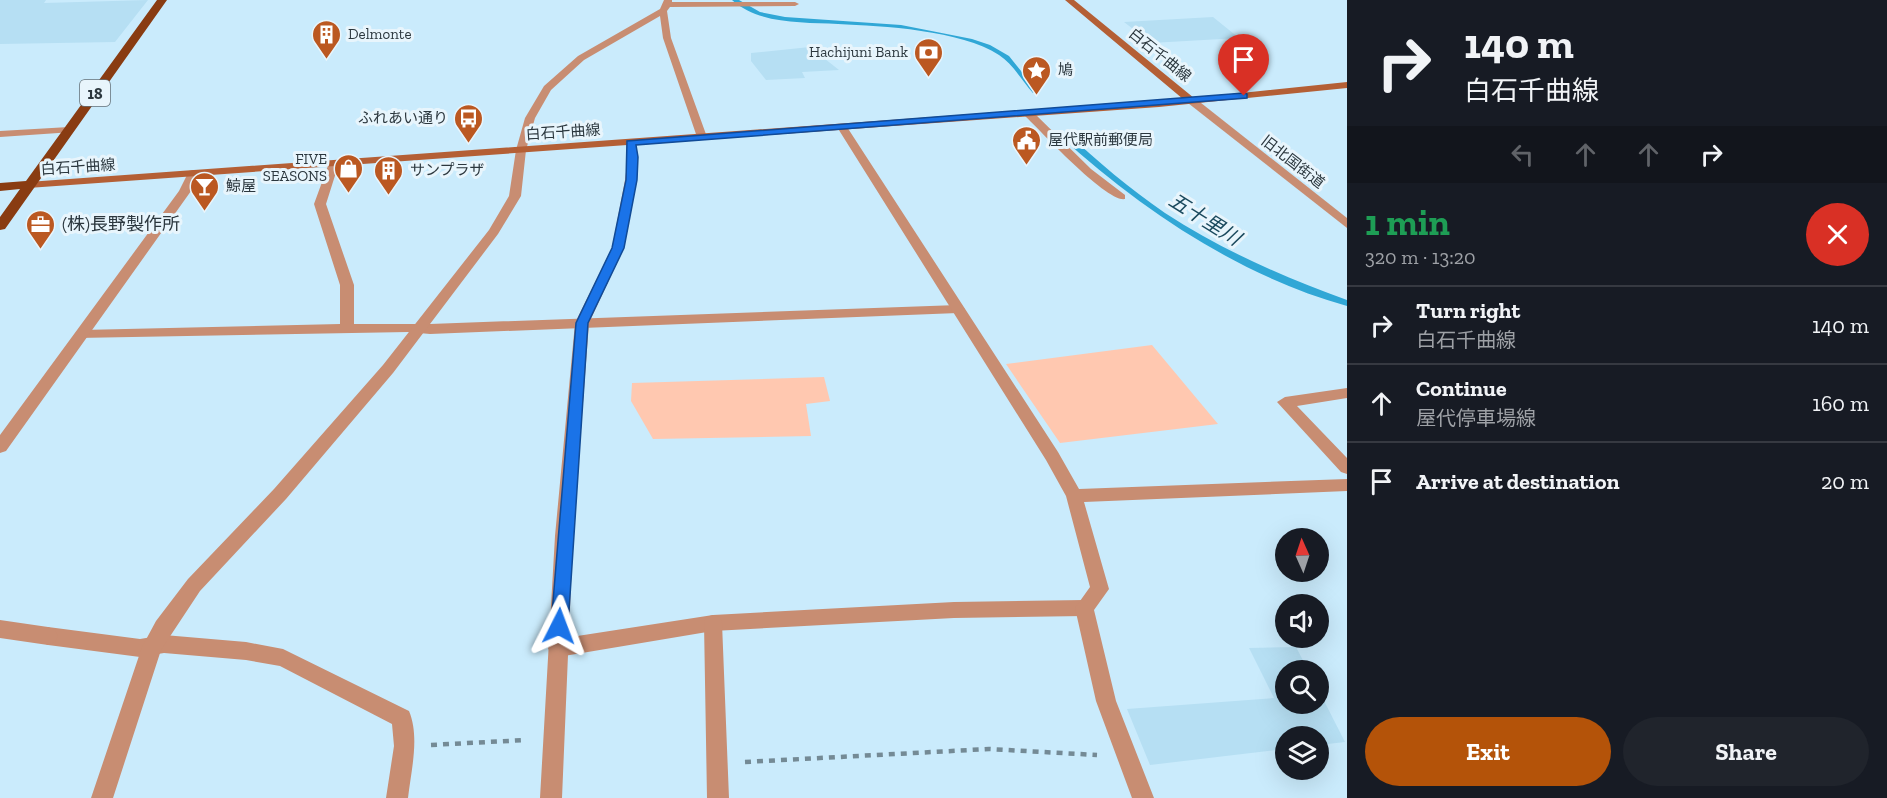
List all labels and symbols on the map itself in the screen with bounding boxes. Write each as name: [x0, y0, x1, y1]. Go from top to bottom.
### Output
building icon: Delmonte: [311, 18, 343, 60]
street label: 白石千曲線: [1125, 24, 1195, 86]
place label: Delmonte: [348, 25, 411, 43]
pin: [1218, 34, 1269, 96]
bank icon: Hachijuni Bank: [913, 36, 945, 78]
place label: Hachijuni Bank: [809, 43, 908, 61]
place icon: 鳩: [1021, 54, 1053, 96]
place label: 鳩: [1058, 61, 1073, 79]
road number: 18: [80, 80, 110, 106]
bus stop icon: ふれあい通り: [453, 102, 485, 144]
place label: ふれあい通り: [358, 109, 448, 127]
street label: 白石千曲線: [525, 120, 601, 144]
public building icon: 屋代駅前郵便局: [1011, 124, 1043, 166]
place label: 屋代駅前郵便局: [1048, 131, 1153, 149]
street label: 旧北国街道: [1258, 132, 1328, 192]
place label: FIVE SEASONS: [263, 150, 327, 185]
shop icon: FIVE SEASONS: [332, 152, 364, 194]
building icon: サンプラザ: [373, 154, 405, 196]
street label: 白石千曲線: [40, 155, 116, 179]
place label: サンプラザ: [410, 161, 485, 179]
bar icon: 鯨屋: [189, 170, 221, 212]
place label: 鯨屋: [226, 177, 256, 195]
water label: 五十里川: [1165, 188, 1247, 251]
office icon: (株)長野製作所: [25, 208, 57, 250]
place label: (株)長野製作所: [62, 213, 180, 235]
north arrow: [1275, 528, 1329, 582]
position arrow: [527, 594, 591, 658]

